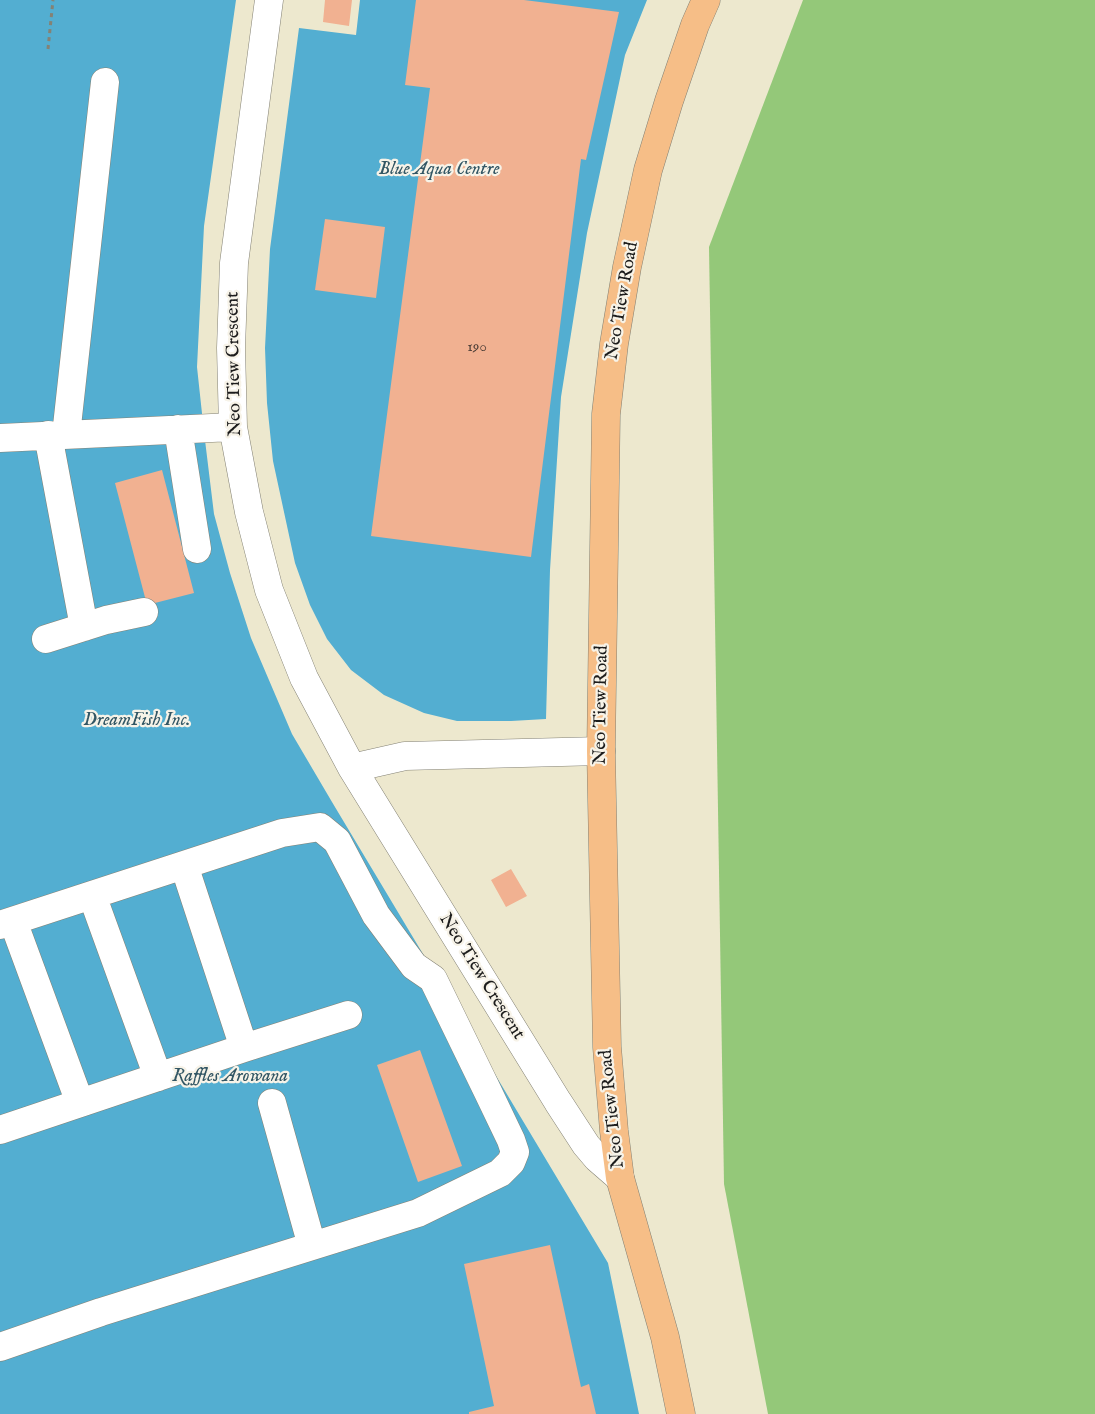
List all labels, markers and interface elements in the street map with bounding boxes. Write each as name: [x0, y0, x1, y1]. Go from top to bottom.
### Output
water label: Blue Aqua Centre: [379, 159, 499, 181]
street label: Neo Tiew Road: [602, 240, 644, 362]
street label: Neo Tiew Crescent: [223, 292, 247, 436]
house number: 190: [467, 339, 487, 357]
street label: Neo Tiew Road: [590, 645, 614, 765]
water label: DreamFish Inc.: [83, 710, 191, 732]
street label: Neo Tiew Crescent: [434, 910, 528, 1044]
street label: Neo Tiew Road: [596, 1048, 630, 1170]
water label: Raffles Arowana: [172, 1066, 288, 1088]

